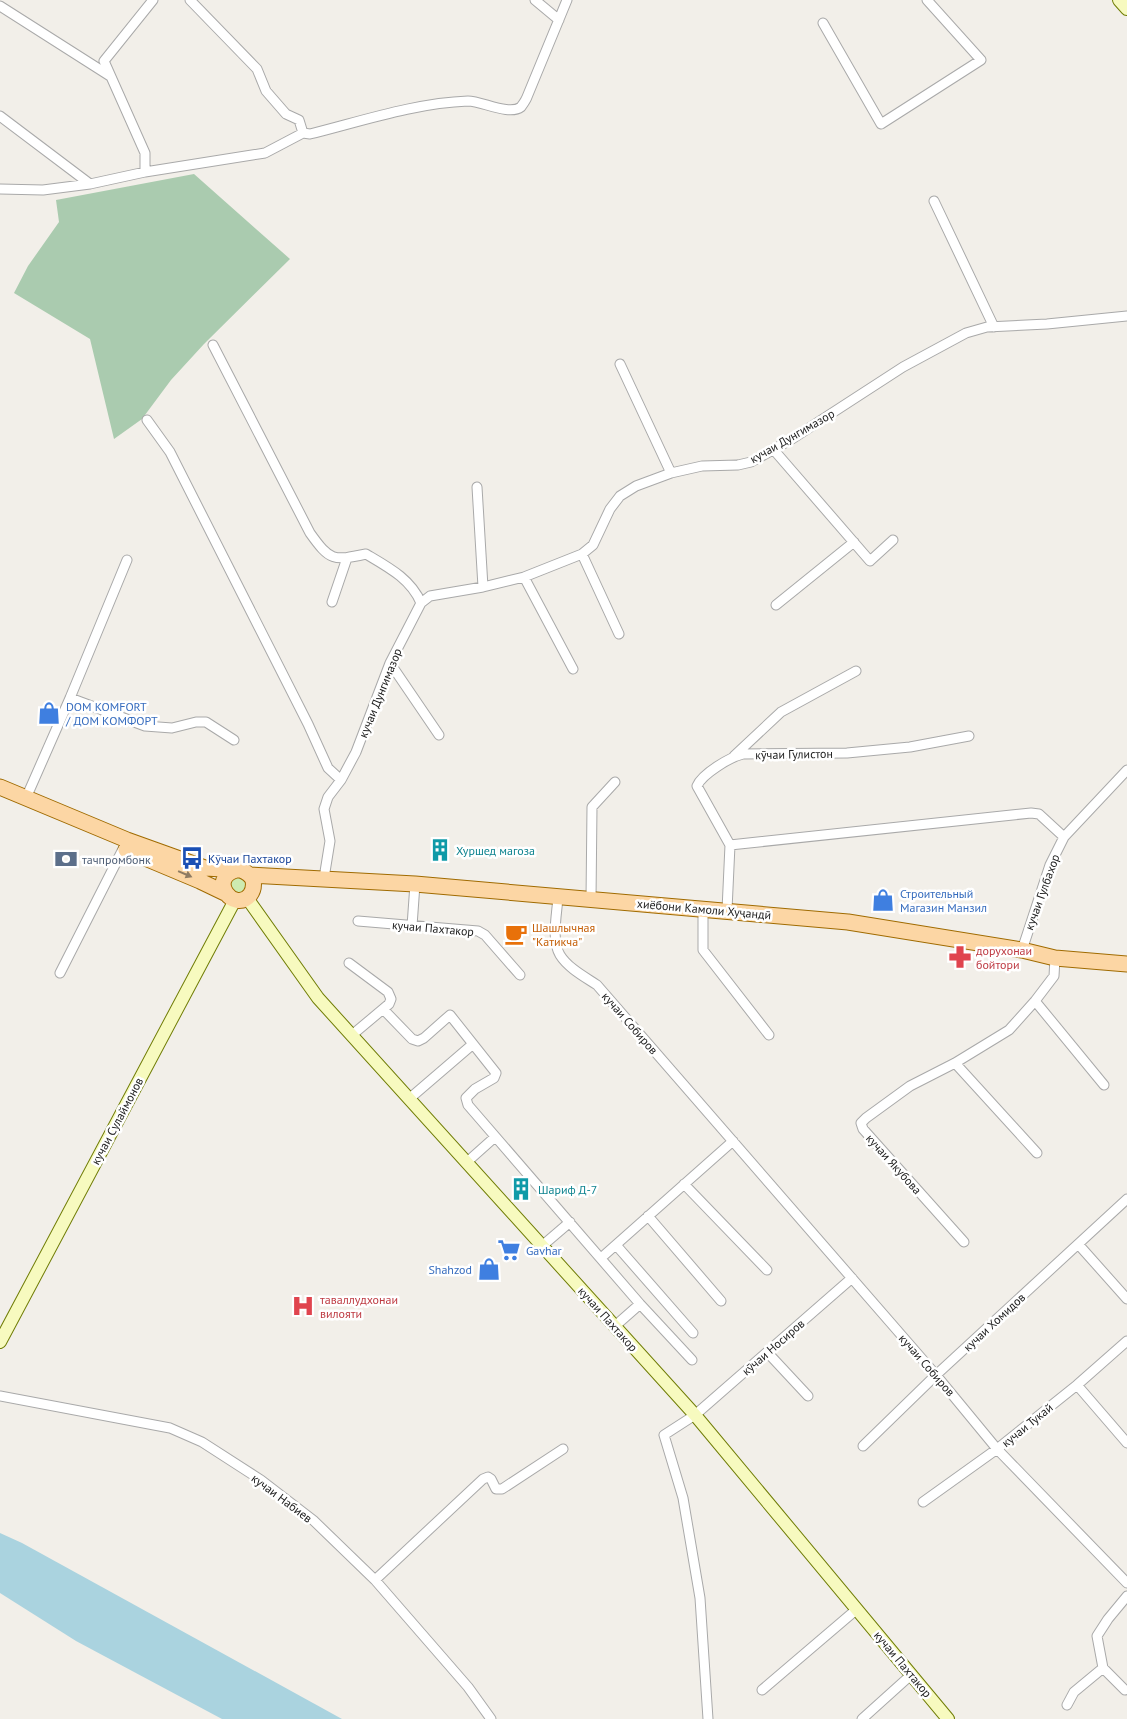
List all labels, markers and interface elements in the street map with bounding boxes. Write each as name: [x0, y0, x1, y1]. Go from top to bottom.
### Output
street label: кучаи Дунгимазор: [747, 406, 837, 466]
street label: кучаи Дунгимазор: [355, 646, 405, 740]
place label: DOM KOMFORT / ДОМ КОМФОРТ: [65, 699, 158, 728]
shop icon: DOM KOMFORT / ДОМ КОМФОРТ: [36, 700, 62, 726]
street label: кӯчаи Гулистон: [755, 746, 833, 762]
building icon: Хуршед магоза: [427, 837, 453, 863]
place label: Хуршед магоза: [456, 843, 535, 858]
bus stop icon: Кӯчаи Пахтакор: [179, 845, 205, 871]
bank icon: тачпромбонк: [53, 846, 79, 872]
place label: Кӯчаи Пахтакор: [208, 851, 292, 866]
place label: тачпромбонк: [82, 852, 151, 867]
street label: кучаи Гулбахор: [1021, 852, 1063, 932]
one-way arrow: [177, 871, 192, 878]
place label: Строительный Магазин Манзил: [900, 886, 987, 915]
shop icon: Строительный Магазин Манзил: [870, 887, 896, 913]
street label: хиёбони Камоли Хуҷандӣ: [636, 896, 772, 922]
street label: кучаи Пахтакор: [391, 917, 475, 939]
place label: Шашлычная "Катикча": [532, 920, 595, 949]
cafe icon: Шашлычная "Катикча": [503, 921, 529, 947]
place label: дорухонаи бойтори: [976, 943, 1032, 972]
pharmacy icon: дорухонаи бойтори: [947, 944, 973, 970]
street label: кучаи Собиров: [599, 989, 661, 1057]
street label: кучаи Сулаймонов: [88, 1075, 146, 1167]
street label: кучаи Якубова: [863, 1131, 925, 1197]
building icon: Шариф Д-7: [508, 1176, 534, 1202]
place label: Шариф Д-7: [538, 1182, 597, 1197]
supermarket icon: Gavhar: [496, 1237, 522, 1263]
place label: Gavhar: [526, 1243, 562, 1258]
shop icon: Shahzod: [476, 1256, 502, 1282]
place label: Shahzod: [428, 1262, 472, 1277]
street label: кучаи Пахтакор: [575, 1283, 641, 1355]
street label: кучаи Хомидов: [960, 1290, 1028, 1354]
place label: таваллудхонаи вилояти: [320, 1292, 398, 1321]
hospital icon: таваллудхонаи вилояти: [290, 1293, 316, 1319]
street label: кӯчаи Носиров: [739, 1316, 807, 1378]
street label: кучаи Собиров: [896, 1331, 958, 1399]
street label: кучаи Тукай: [998, 1400, 1056, 1450]
street label: кучаи Набиев: [249, 1470, 315, 1526]
street label: кучаи Пахтакор: [871, 1628, 935, 1700]

